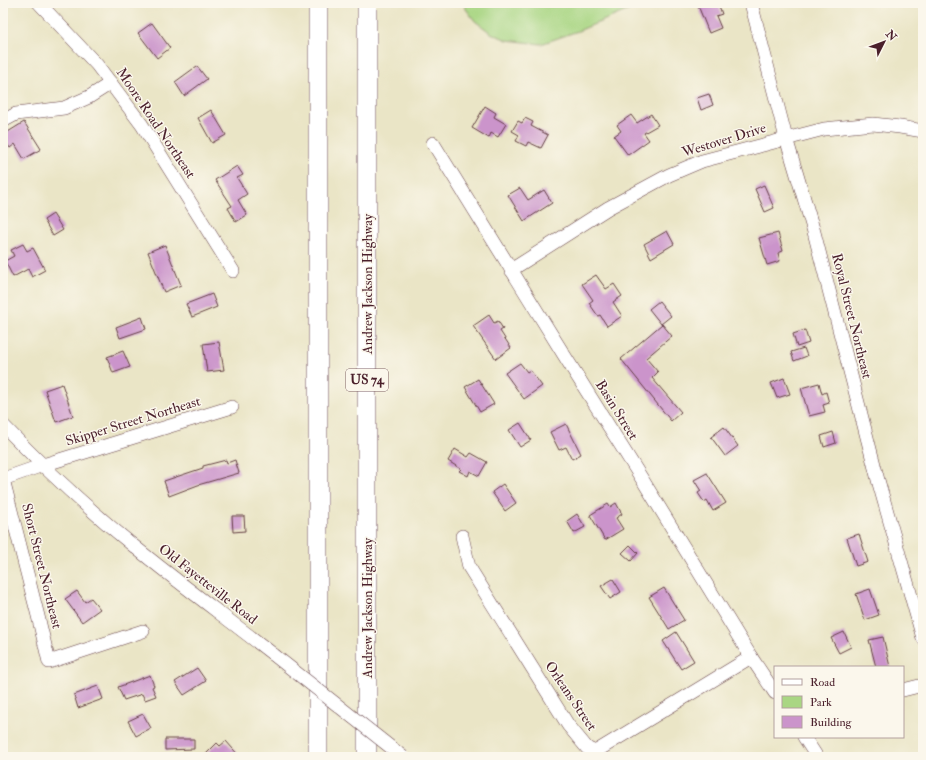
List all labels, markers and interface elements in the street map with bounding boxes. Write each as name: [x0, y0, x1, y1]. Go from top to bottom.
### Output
north arrow: [864, 22, 904, 62]
text: N: [882, 27, 900, 45]
street label: Moore Road Northeast: [113, 64, 200, 182]
street label: Westover Drive: [679, 119, 768, 161]
street label: Andrew Jackson Highway: [359, 213, 377, 355]
street label: Royal Street Northeast: [827, 252, 876, 381]
road number: US 74: [346, 369, 388, 391]
street label: Basin Street: [592, 377, 642, 443]
street label: Skipper Street Northeast: [64, 392, 203, 451]
street label: Short Street Northeast: [18, 502, 66, 631]
street label: Andrew Jackson Highway: [359, 537, 377, 679]
street label: Old Fayetteville Road: [155, 540, 261, 629]
street label: Orleans Street: [541, 658, 601, 734]
legend: [774, 666, 904, 738]
text: Road: [810, 675, 835, 690]
text: Park: [810, 695, 832, 710]
text: Building: [810, 715, 853, 730]

